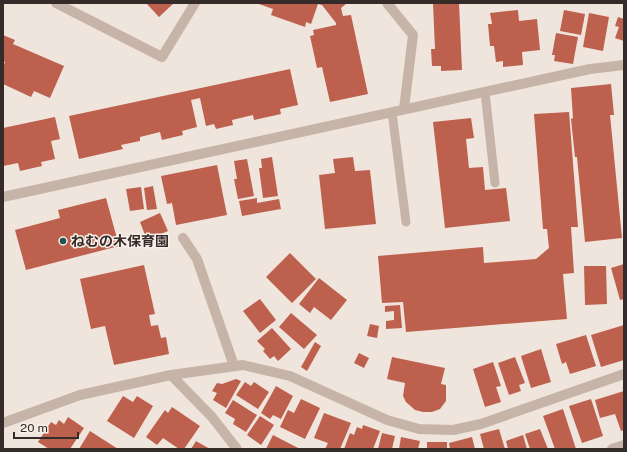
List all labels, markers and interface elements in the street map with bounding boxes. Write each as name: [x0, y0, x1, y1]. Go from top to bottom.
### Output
place label: ねむの木保育園: [71, 233, 169, 249]
marker: ねむの木保育園: [58, 236, 68, 246]
scale bar: [14, 414, 78, 440]
text: 20 m: [20, 421, 48, 435]

